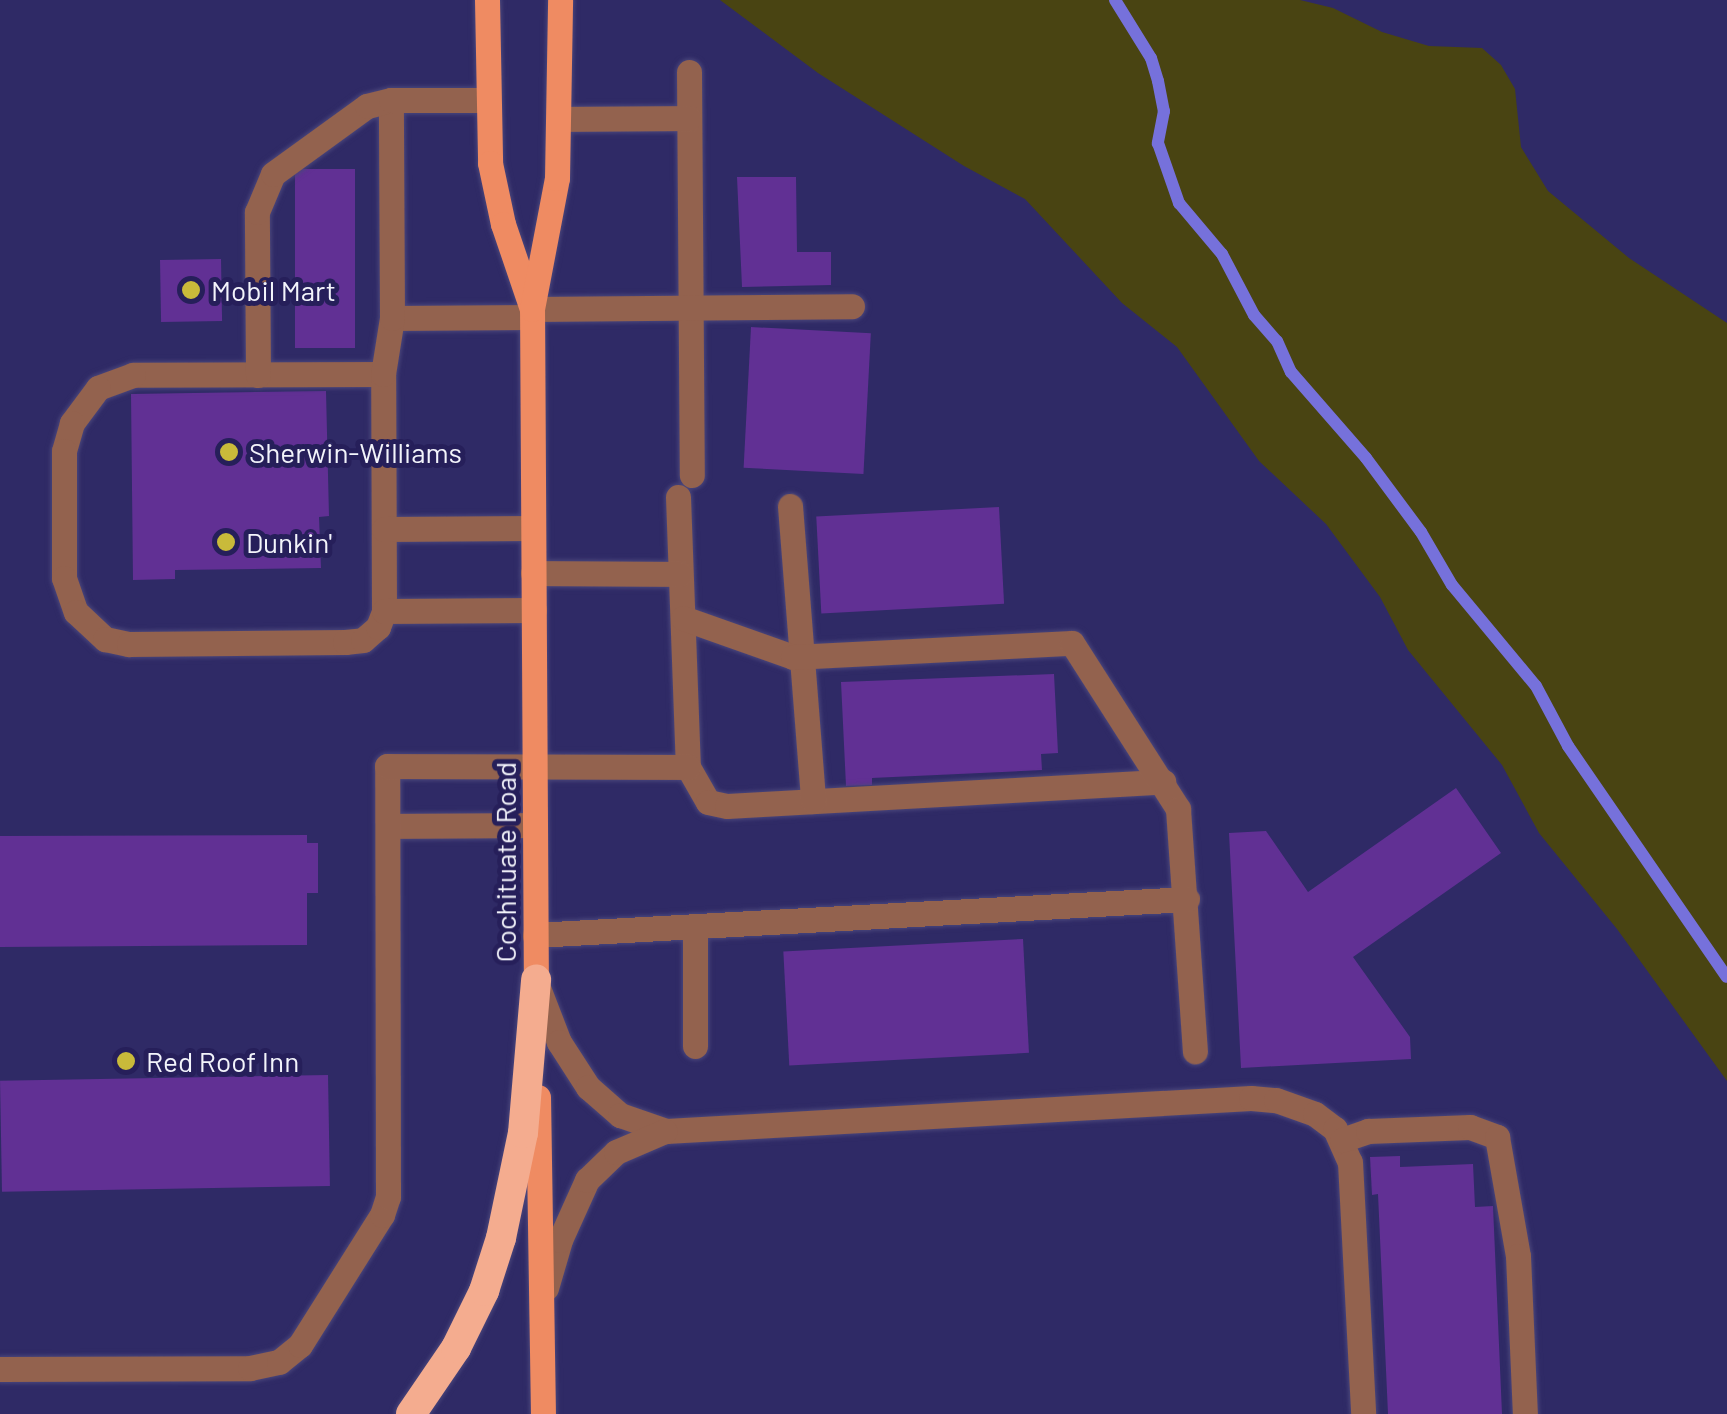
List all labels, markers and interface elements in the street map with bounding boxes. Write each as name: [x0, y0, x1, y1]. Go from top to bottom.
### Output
place label: Mobil Mart: [211, 273, 336, 307]
marker: Mobil Mart: [180, 279, 202, 301]
place label: Sherwin-Williams: [249, 435, 462, 469]
marker: Sherwin-Williams: [218, 441, 240, 463]
place label: Dunkin': [246, 525, 332, 559]
marker: Dunkin': [215, 531, 237, 553]
street label: Cochituate Road: [488, 762, 522, 962]
place label: Red Roof Inn: [146, 1044, 299, 1078]
marker: Red Roof Inn: [115, 1050, 137, 1072]

